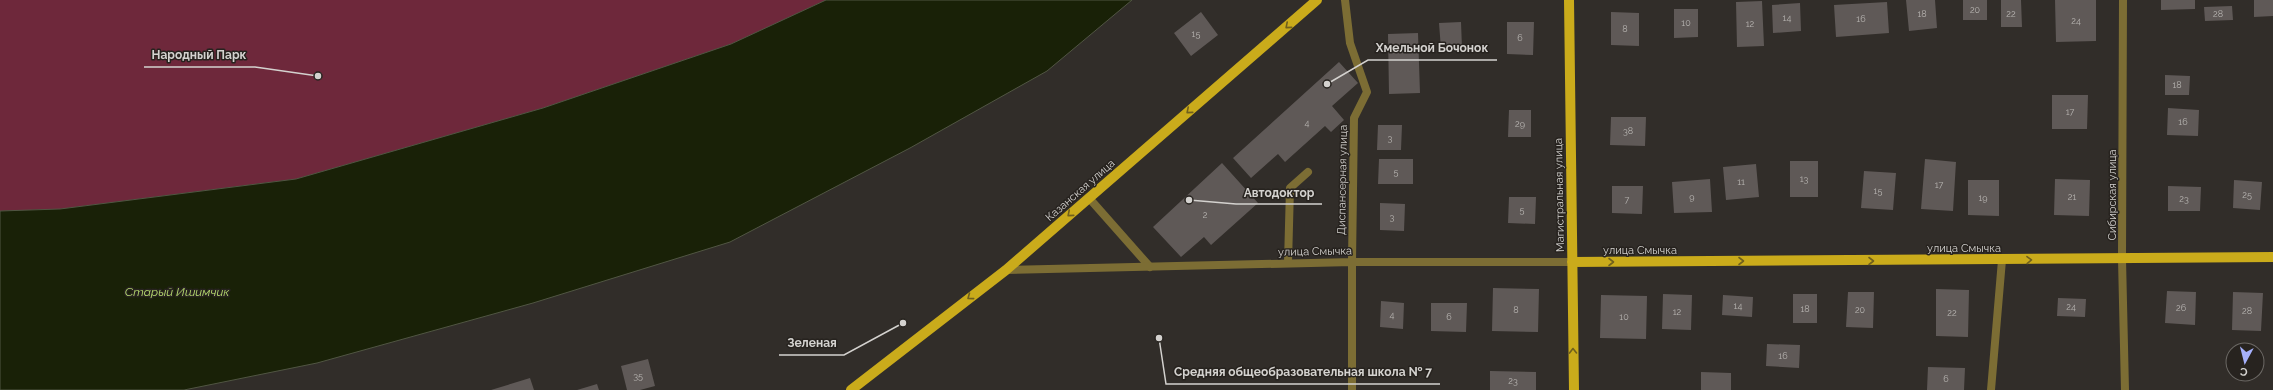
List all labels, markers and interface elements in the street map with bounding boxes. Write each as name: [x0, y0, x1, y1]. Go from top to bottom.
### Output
house number: 20: [1970, 5, 1981, 15]
house number: 18: [1917, 9, 1927, 19]
house number: 22: [2006, 9, 2016, 19]
house number: 28: [2213, 9, 2223, 19]
house number: 14: [1783, 13, 1791, 23]
house number: 16: [1856, 14, 1866, 24]
house number: 24: [2071, 16, 2081, 26]
house number: 10: [1681, 18, 1691, 28]
house number: 12: [1746, 19, 1755, 29]
one-way arrow: [1285, 21, 1292, 28]
house number: 8: [1622, 24, 1628, 34]
house number: 15: [1192, 29, 1200, 39]
house number: 6: [1517, 33, 1523, 43]
callout: Хмельной Бочонок: [1368, 36, 1497, 60]
text: Хмельной Бочонок: [1375, 41, 1488, 55]
callout: Народный Парк: [144, 43, 255, 67]
text: Народный Парк: [152, 48, 247, 62]
house number: 18: [2172, 80, 2182, 90]
one-way arrow: [1187, 106, 1194, 113]
house number: 17: [2066, 107, 2074, 117]
house number: 16: [2178, 117, 2188, 127]
house number: 4: [1305, 118, 1310, 128]
house number: 29: [1515, 119, 1525, 129]
street label: Диспансерная улица: [1335, 125, 1350, 235]
house number: 38: [1623, 126, 1633, 136]
house number: 3: [1388, 133, 1393, 143]
street label: Магистральная улица: [1552, 138, 1567, 252]
street label: Сибирская улица: [2106, 149, 2119, 241]
street label: Казанская улица: [1043, 157, 1118, 224]
house number: 5: [1394, 167, 1399, 177]
house number: 13: [1800, 174, 1809, 184]
house number: 11: [1737, 177, 1745, 187]
callout: Автодоктор: [1236, 180, 1322, 204]
house number: 17: [1935, 180, 1943, 190]
text: Автодоктор: [1244, 186, 1315, 200]
house number: 15: [1874, 186, 1882, 196]
house number: 25: [2242, 190, 2252, 200]
house number: 9: [1689, 192, 1695, 202]
house number: 21: [2068, 192, 2076, 202]
house number: 19: [1978, 193, 1988, 203]
house number: 23: [2179, 194, 2189, 204]
house number: 7: [1625, 195, 1630, 205]
house number: 5: [1520, 205, 1525, 215]
one-way arrow: [1067, 210, 1075, 217]
house number: 2: [1203, 210, 1208, 220]
house number: 3: [1390, 212, 1395, 222]
street label: улица Смычка: [1927, 242, 2001, 255]
street label: улица Смычка: [1278, 244, 1352, 259]
street label: улица Смычка: [1603, 244, 1677, 257]
one-way arrow: [2026, 255, 2032, 264]
one-way arrow: [1868, 256, 1874, 265]
one-way arrow: [1738, 257, 1744, 265]
one-way arrow: [1608, 258, 1614, 266]
water label: Старый Ишимчик: [125, 285, 229, 299]
one-way arrow: [968, 293, 975, 300]
house number: 14: [1734, 301, 1742, 311]
house number: 24: [2066, 302, 2076, 312]
house number: 26: [2176, 303, 2187, 313]
house number: 18: [1800, 304, 1810, 314]
house number: 8: [1513, 305, 1519, 315]
house number: 20: [1855, 305, 1866, 315]
house number: 28: [2242, 306, 2252, 316]
house number: 12: [1673, 307, 1682, 317]
house number: 22: [1947, 308, 1957, 318]
house number: 4: [1390, 310, 1395, 320]
house number: 6: [1446, 312, 1452, 322]
house number: 10: [1619, 312, 1629, 322]
callout: Зеленая: [779, 331, 844, 355]
text: Зеленая: [787, 336, 837, 350]
north arrow: [2225, 342, 2265, 382]
one-way arrow: [1569, 348, 1577, 354]
house number: 16: [1778, 351, 1788, 361]
callout: Средняя общеобразовательная школа № 7: [1166, 360, 1440, 384]
text: С: [2239, 364, 2248, 378]
text: Средняя общеобразовательная школа № 7: [1174, 365, 1432, 379]
house number: 35: [633, 371, 643, 381]
house number: 6: [1943, 374, 1949, 384]
house number: 23: [1508, 376, 1518, 386]

